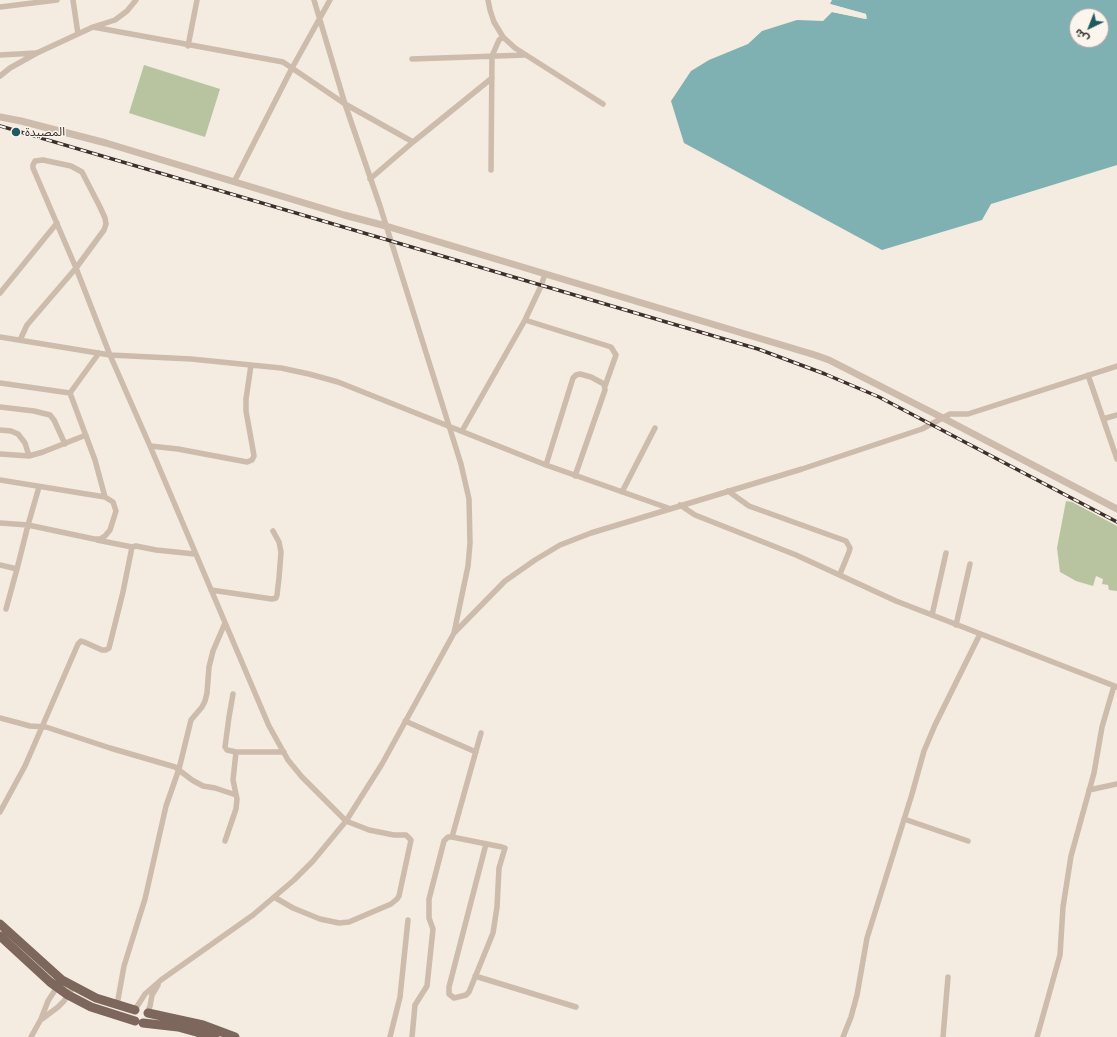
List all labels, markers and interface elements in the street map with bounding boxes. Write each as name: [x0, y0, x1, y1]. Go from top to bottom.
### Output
north arrow: [1069, 8, 1109, 48]
text: ش: [1071, 26, 1092, 46]
place label: المصيدة: [25, 125, 65, 139]
marker: المصيدة: [10, 126, 22, 138]

